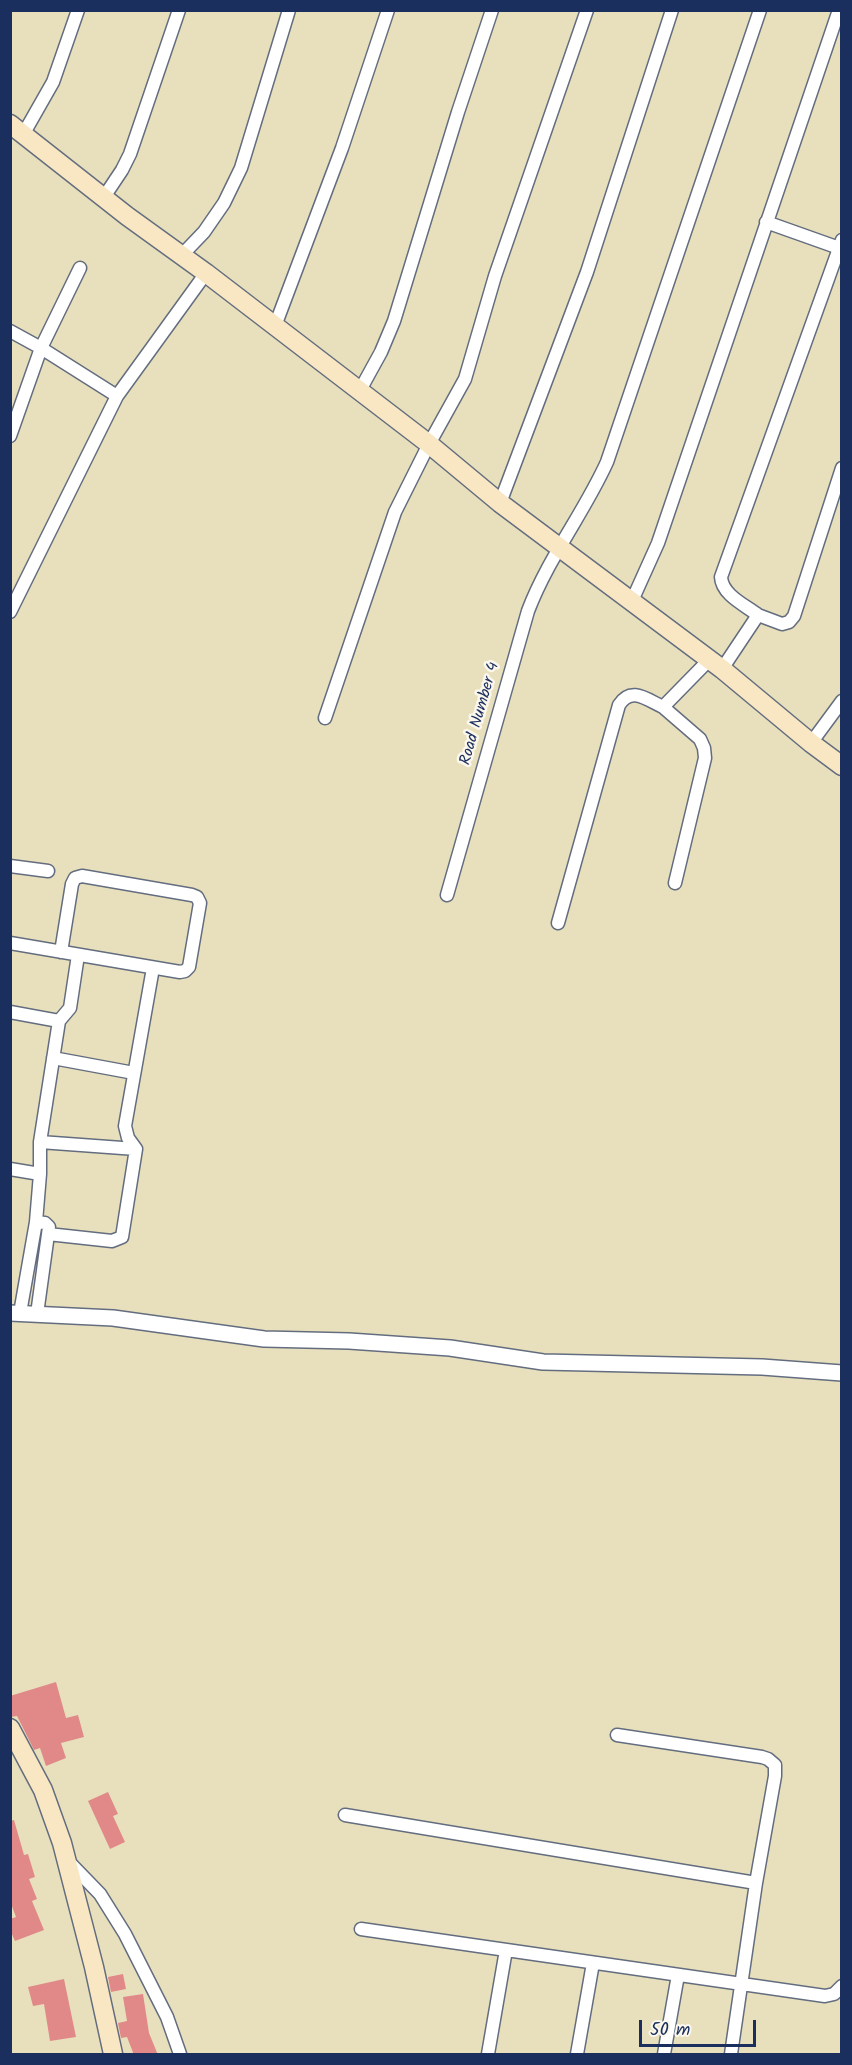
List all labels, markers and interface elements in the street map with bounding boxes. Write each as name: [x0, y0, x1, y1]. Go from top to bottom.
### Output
street label: Road Number 4: [457, 660, 505, 768]
scale bar: [642, 2008, 759, 2046]
text: 50 m: [650, 2016, 690, 2045]

